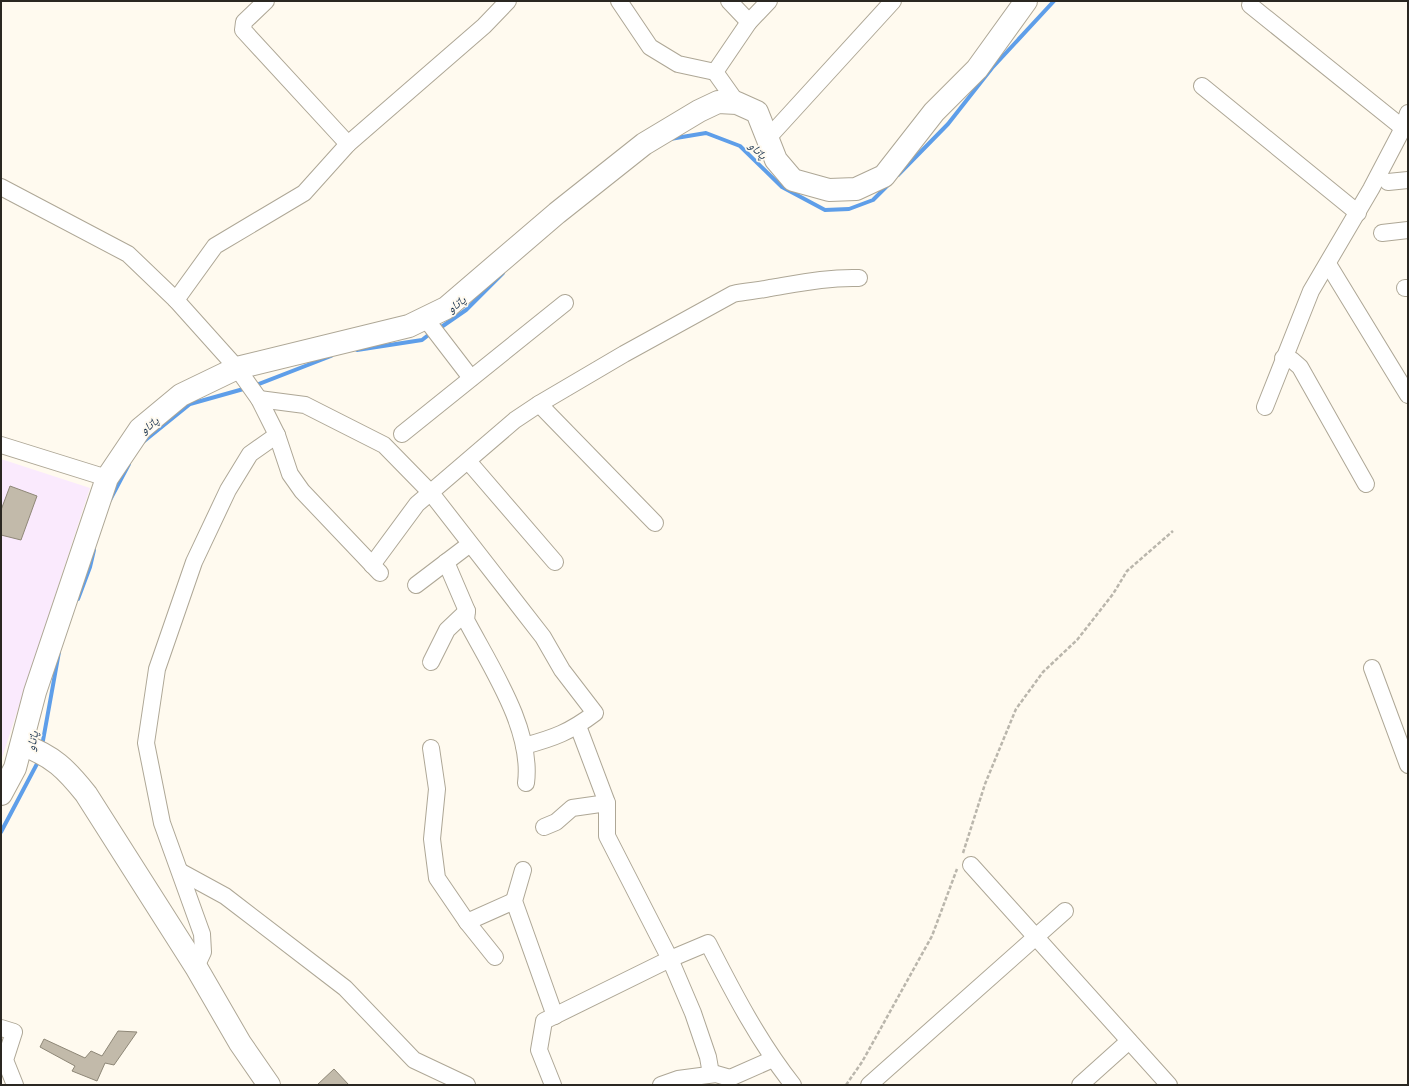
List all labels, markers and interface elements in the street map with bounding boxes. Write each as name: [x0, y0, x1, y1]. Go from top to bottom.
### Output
water label: پاتاو: [745, 137, 771, 163]
water label: پاتاو: [443, 291, 469, 317]
water label: پاتاو: [136, 412, 162, 438]
water label: پاتاو: [23, 729, 42, 753]

